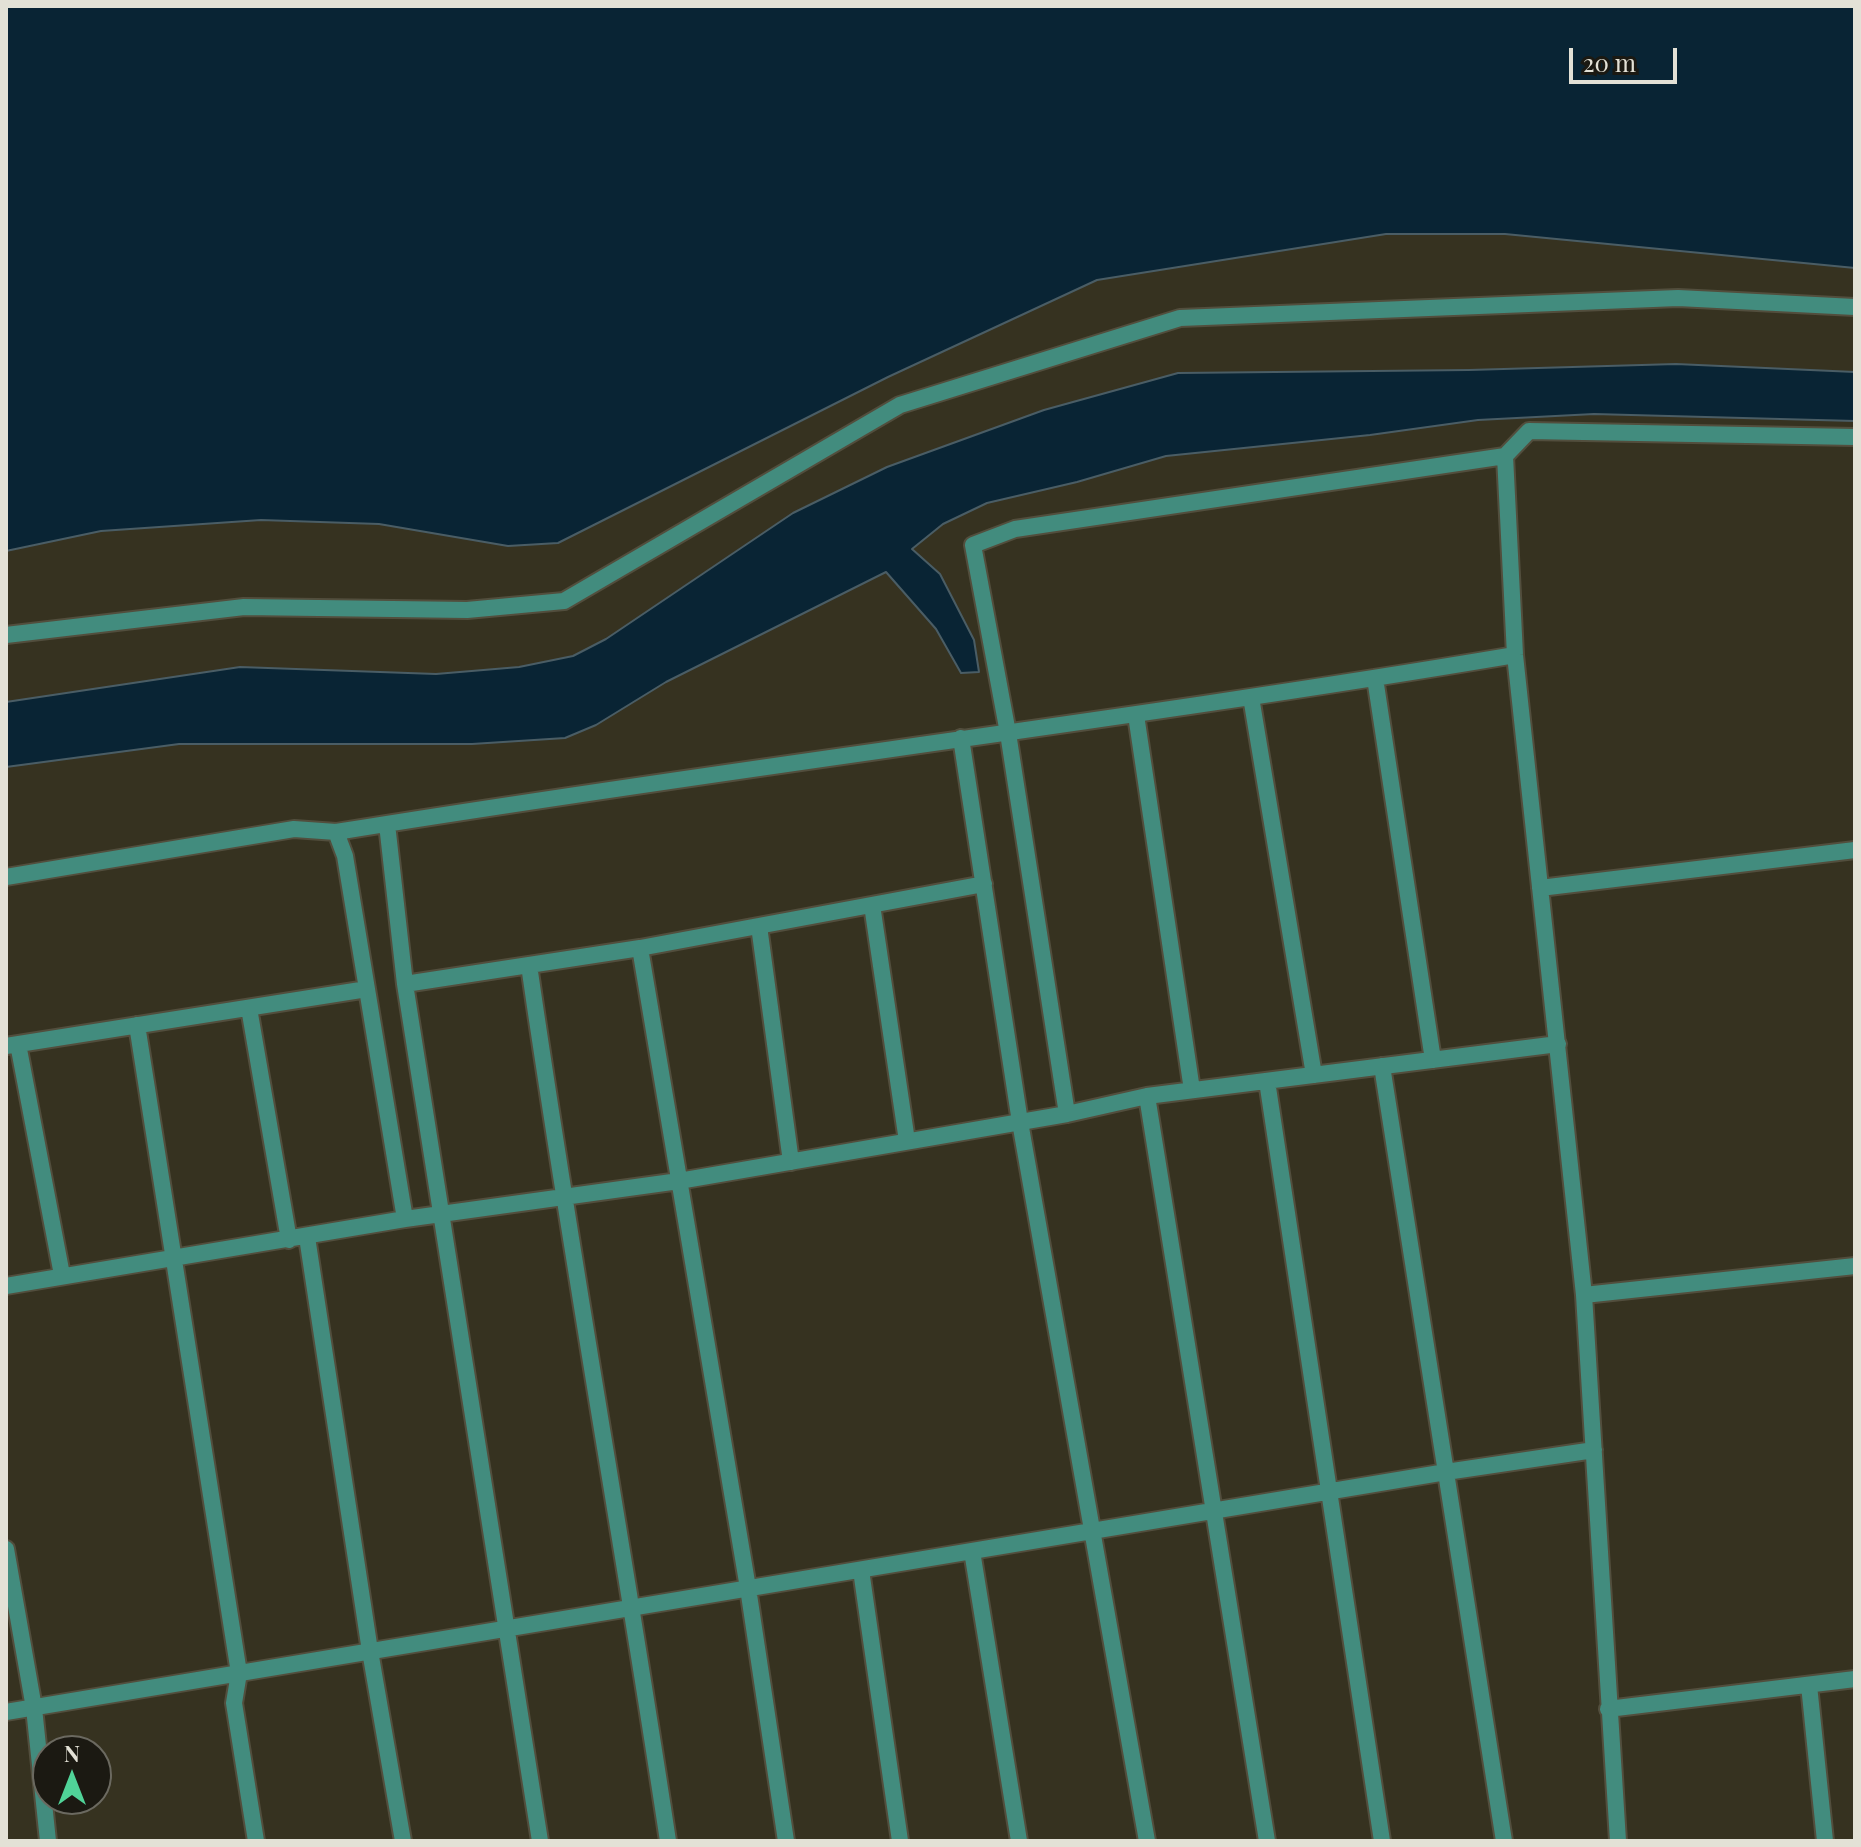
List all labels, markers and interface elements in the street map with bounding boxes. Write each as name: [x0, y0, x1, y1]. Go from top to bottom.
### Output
scale bar: [1573, 32, 1681, 82]
text: 20 m: [1583, 46, 1636, 78]
north arrow: [32, 1735, 112, 1815]
text: N: [64, 1738, 80, 1768]

